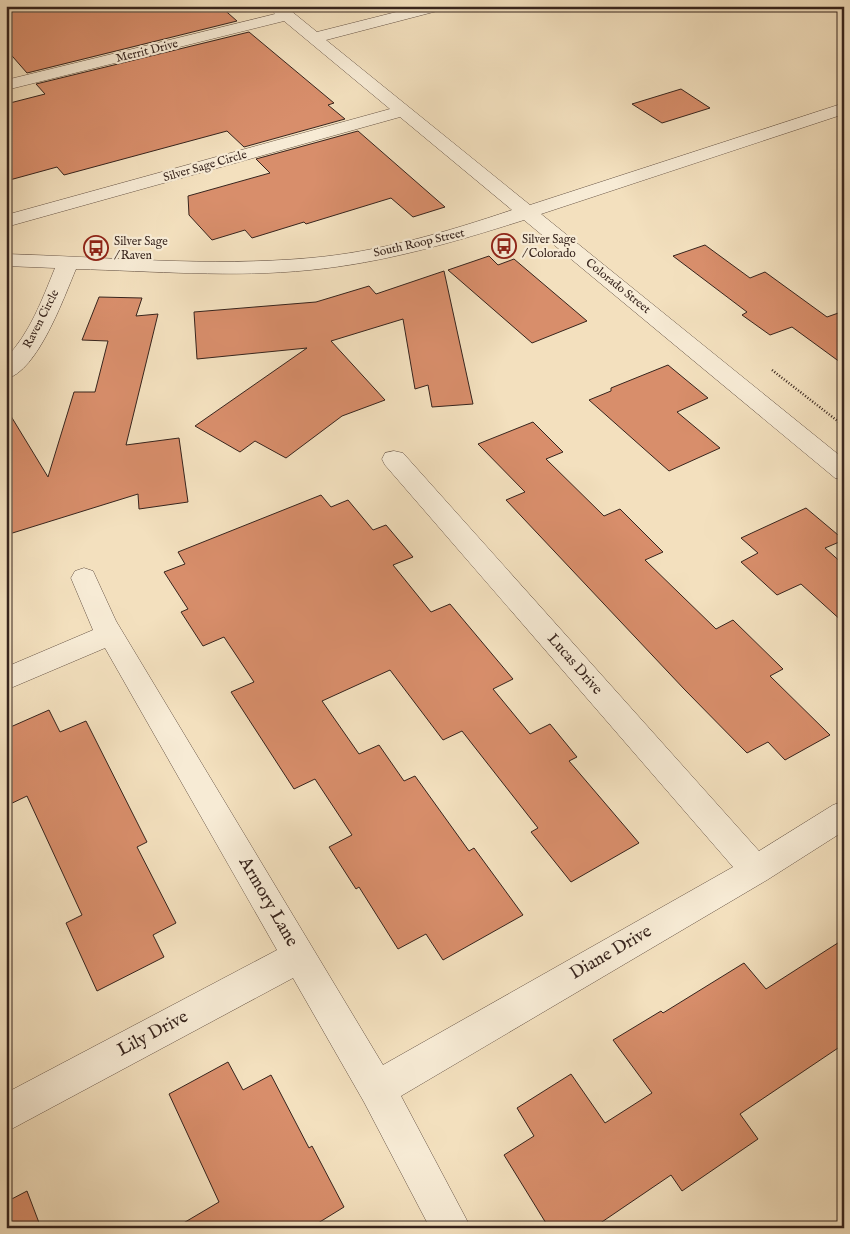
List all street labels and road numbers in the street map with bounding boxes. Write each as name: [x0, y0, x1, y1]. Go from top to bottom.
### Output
street label: Merrit Drive: [114, 36, 180, 66]
street label: Silver Sage Circle: [161, 147, 249, 185]
street label: South Roop Street: [372, 225, 466, 262]
street label: Colorado Street: [582, 255, 654, 317]
street label: Raven Circle: [20, 287, 62, 351]
street label: Lucas Drive: [543, 630, 607, 699]
street label: Armory Lane: [233, 852, 303, 951]
street label: Diane Drive: [566, 920, 656, 986]
street label: Lily Drive: [114, 1006, 192, 1062]

